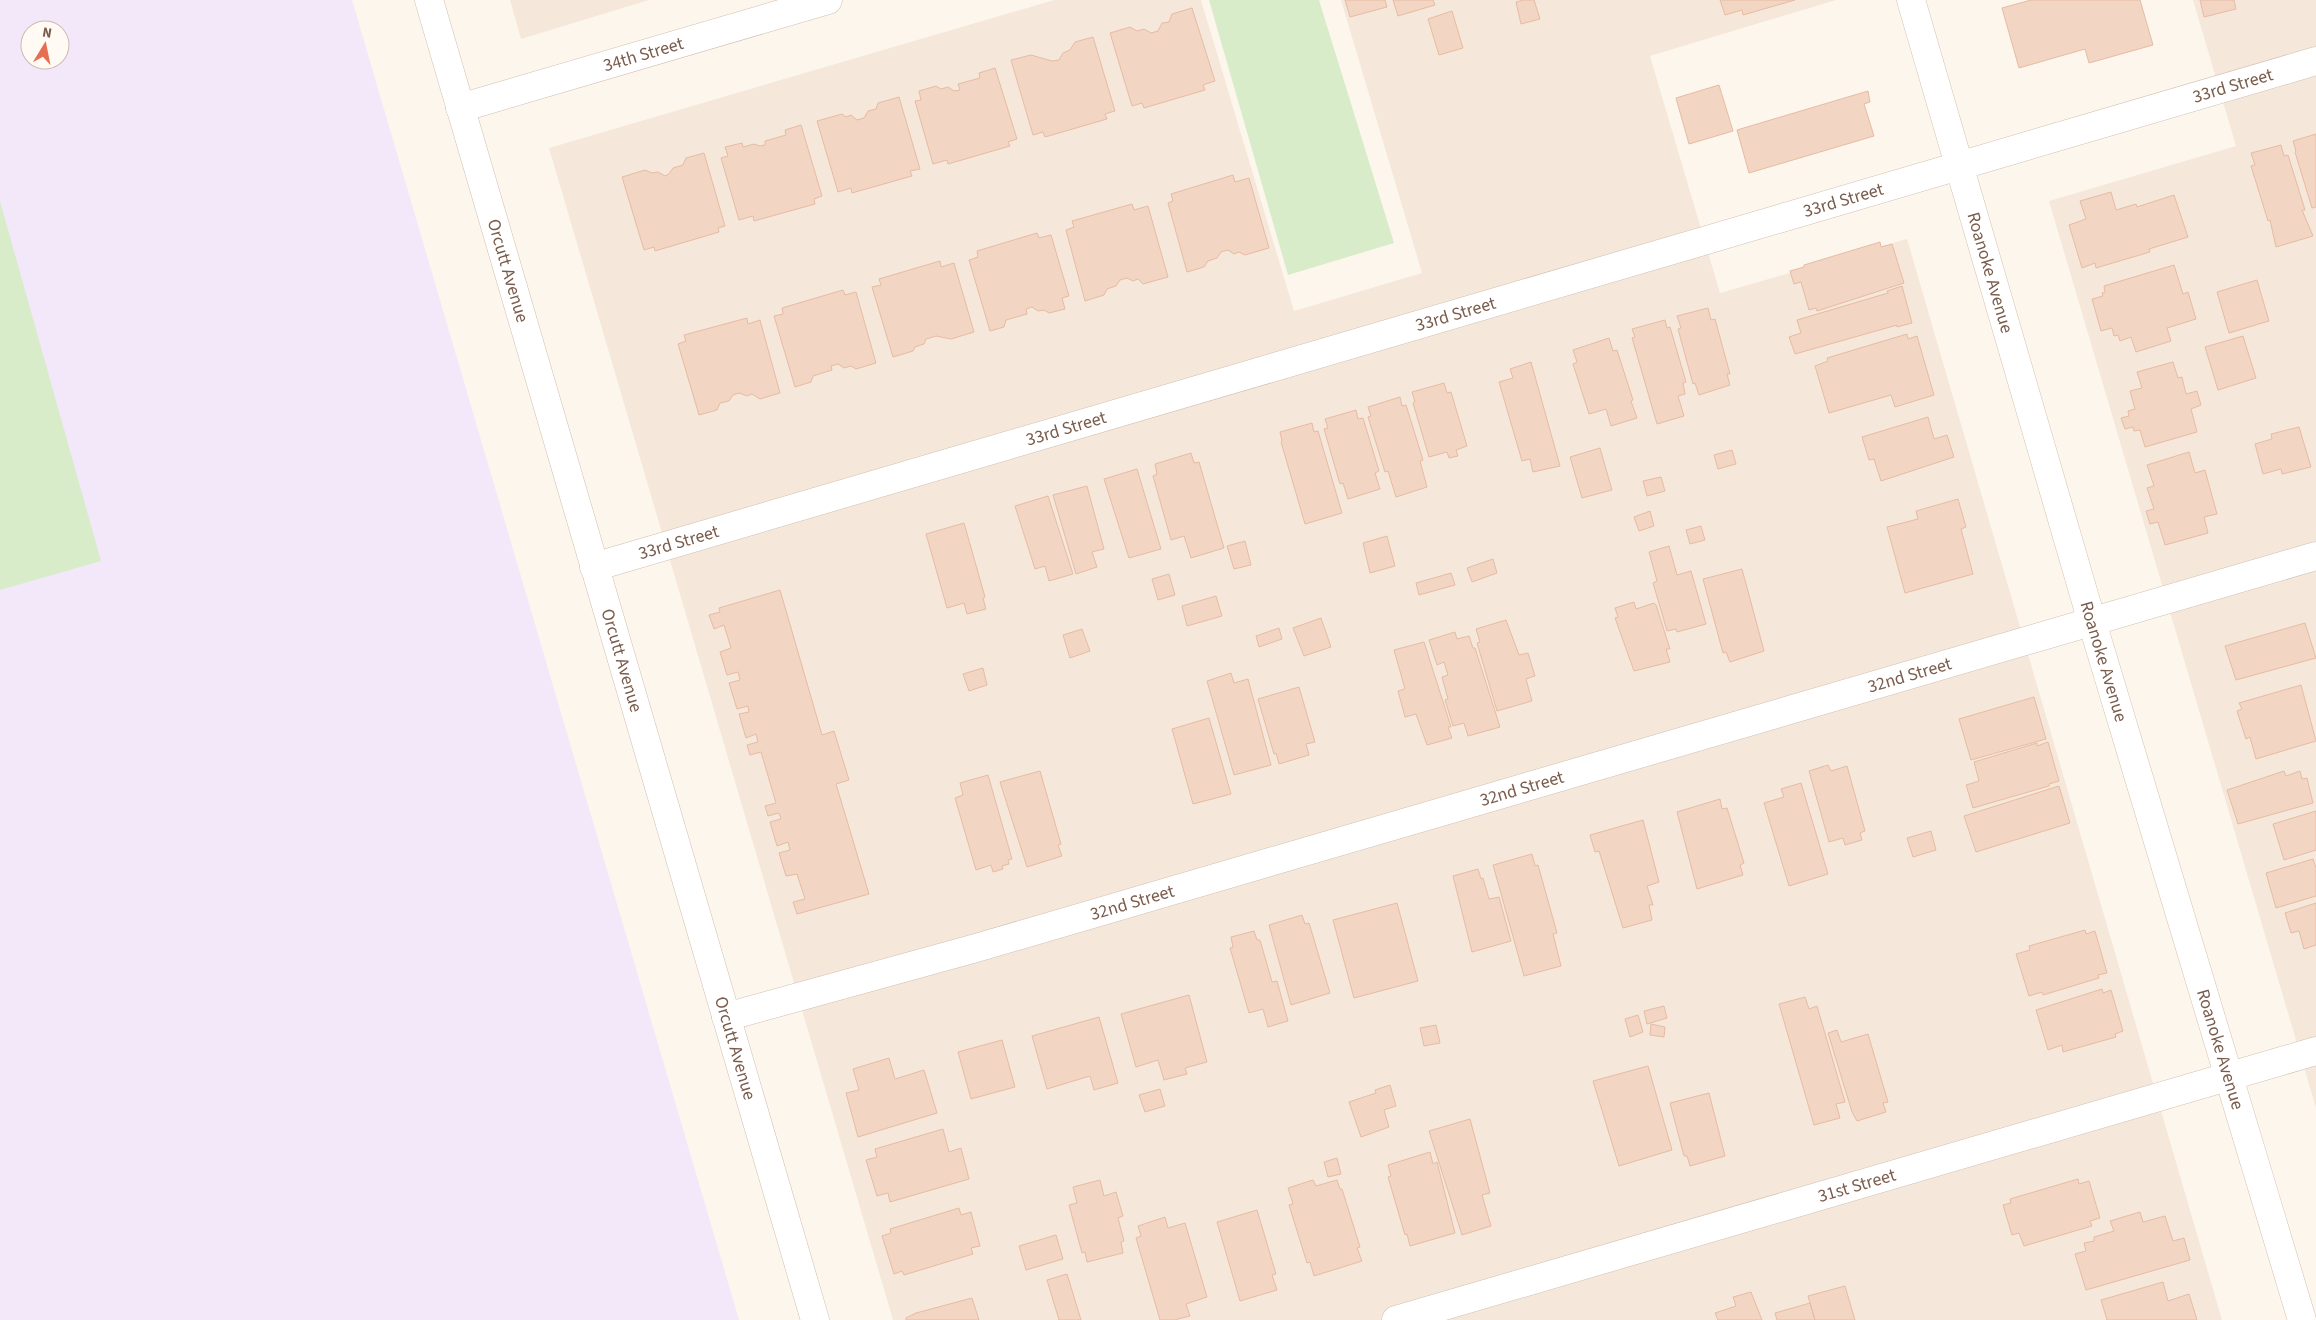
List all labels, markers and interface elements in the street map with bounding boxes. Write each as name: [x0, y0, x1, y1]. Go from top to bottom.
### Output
north arrow: [20, 20, 70, 70]
text: N: [41, 23, 53, 44]
street label: 34th Street: [600, 31, 687, 78]
street label: 33rd Street: [2190, 62, 2276, 110]
street label: 33rd Street: [1800, 177, 1887, 224]
street label: Roanoke Avenue: [1960, 209, 2019, 336]
street label: Orcutt Avenue: [481, 216, 535, 326]
street label: 33rd Street: [1413, 291, 1499, 338]
street label: 33rd Street: [1023, 405, 1109, 452]
street label: 33rd Street: [635, 519, 722, 566]
street label: Roanoke Avenue: [2074, 598, 2133, 725]
street label: Orcutt Avenue: [595, 606, 649, 715]
street label: 32nd Street: [1865, 651, 1955, 700]
street label: 32nd Street: [1477, 765, 1567, 813]
street label: 32nd Street: [1087, 879, 1177, 927]
street label: Roanoke Avenue: [2190, 986, 2250, 1113]
street label: Orcutt Avenue: [708, 993, 762, 1103]
street label: 31st Street: [1815, 1163, 1899, 1209]

